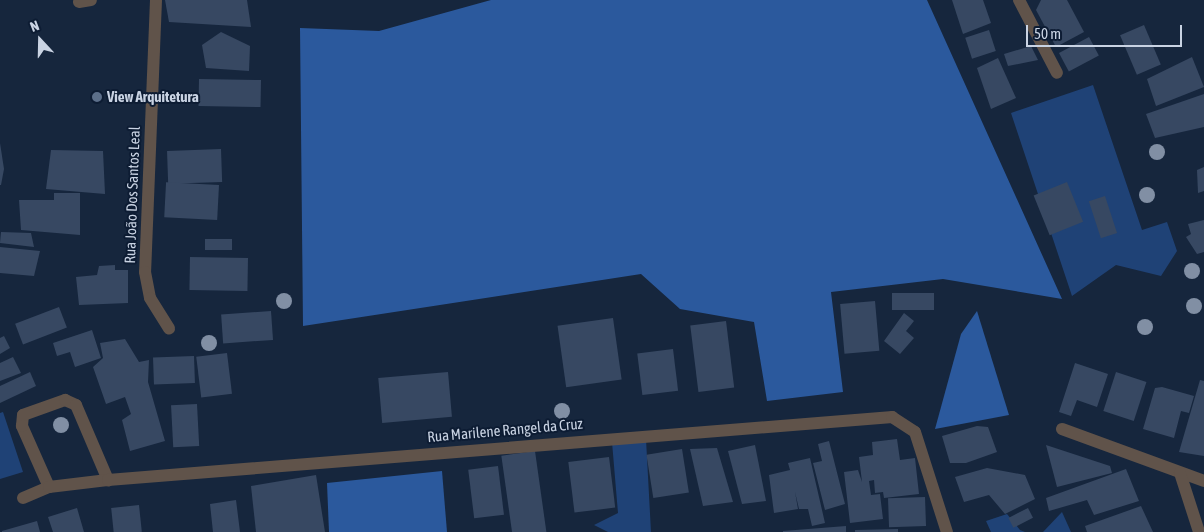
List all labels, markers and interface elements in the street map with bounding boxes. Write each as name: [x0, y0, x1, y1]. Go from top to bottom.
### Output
north arrow: [15, 15, 65, 65]
scale bar: [1029, 15, 1185, 47]
text: N: [28, 17, 41, 35]
text: 50 m: [1034, 25, 1061, 42]
place label: View Arquitetura: [107, 88, 199, 106]
marker: View Arquitetura: [91, 91, 103, 103]
street label: Rua João Dos Santos Leal: [121, 126, 143, 264]
street label: Rua Marilene Rangel da Cruz: [426, 414, 584, 446]

